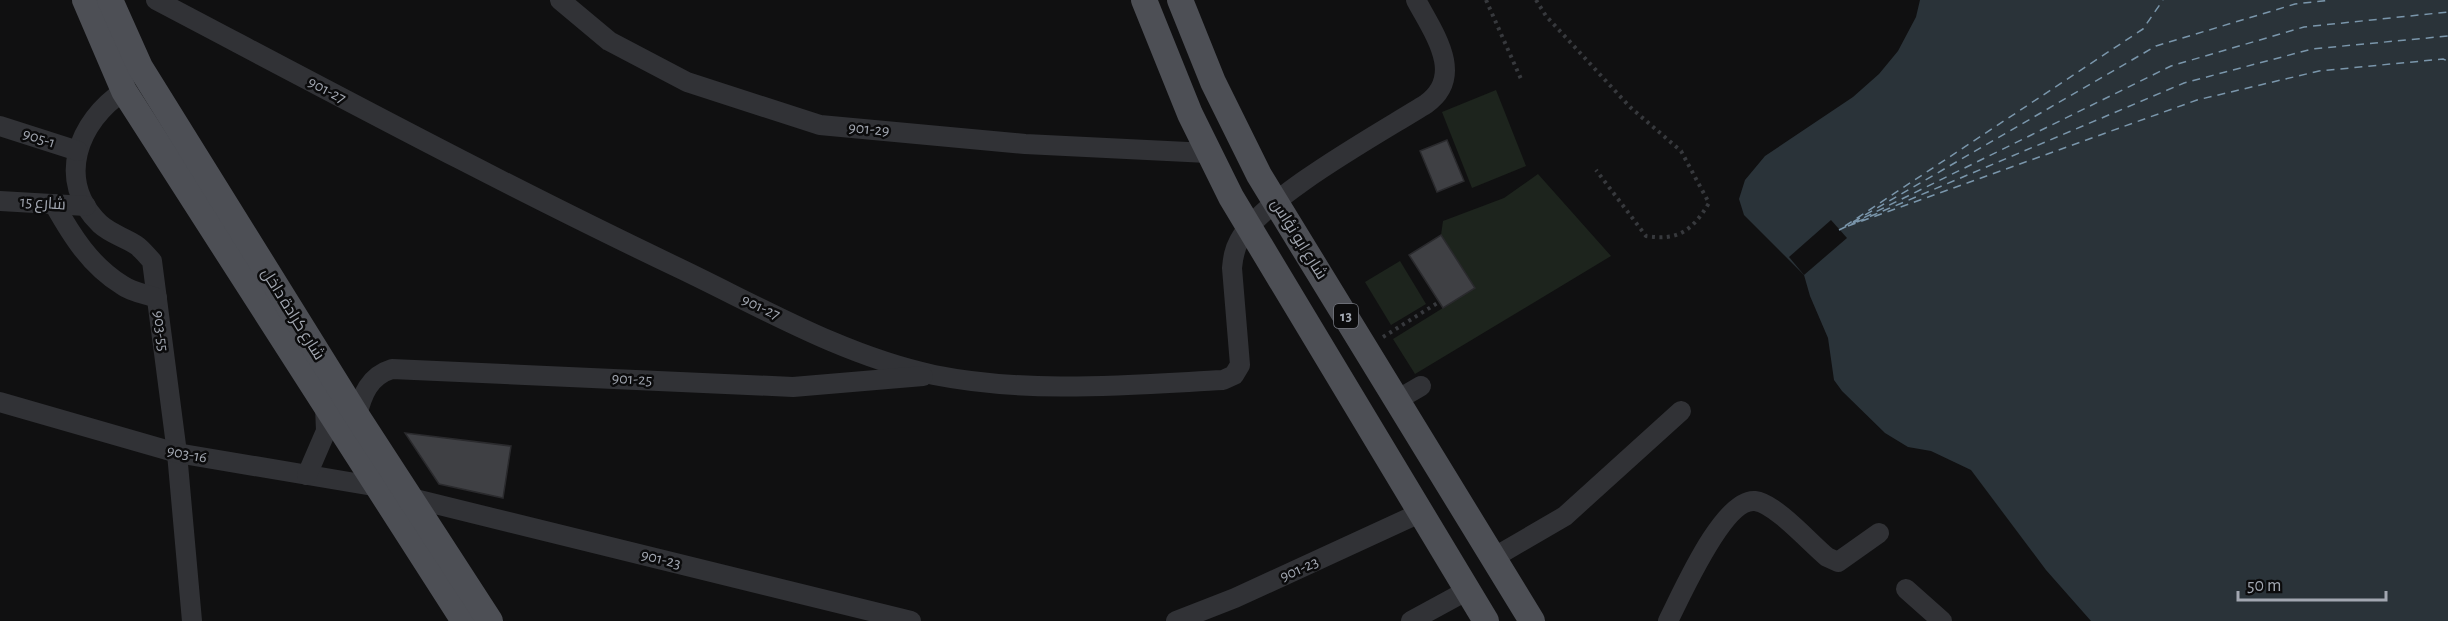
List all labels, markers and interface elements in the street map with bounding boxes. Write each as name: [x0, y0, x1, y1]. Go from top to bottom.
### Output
street label: 901-27: [305, 73, 349, 107]
street label: 901-29: [848, 119, 890, 139]
street label: 905-1: [21, 125, 57, 151]
street label: شارع 15: [19, 192, 66, 216]
street label: شارع ابو نؤاس: [1265, 196, 1331, 284]
street label: شارع كرادة داخل: [256, 265, 328, 364]
street label: 901-27: [739, 291, 783, 323]
road number: 13: [1334, 304, 1358, 328]
street label: 903-55: [151, 310, 171, 352]
street label: 901-25: [611, 370, 653, 388]
street label: 903-16: [166, 442, 208, 466]
street label: 901-23: [640, 546, 682, 572]
street label: 901-23: [1277, 554, 1321, 584]
scale bar: [2238, 564, 2386, 602]
text: 50 m: [2247, 577, 2281, 595]

